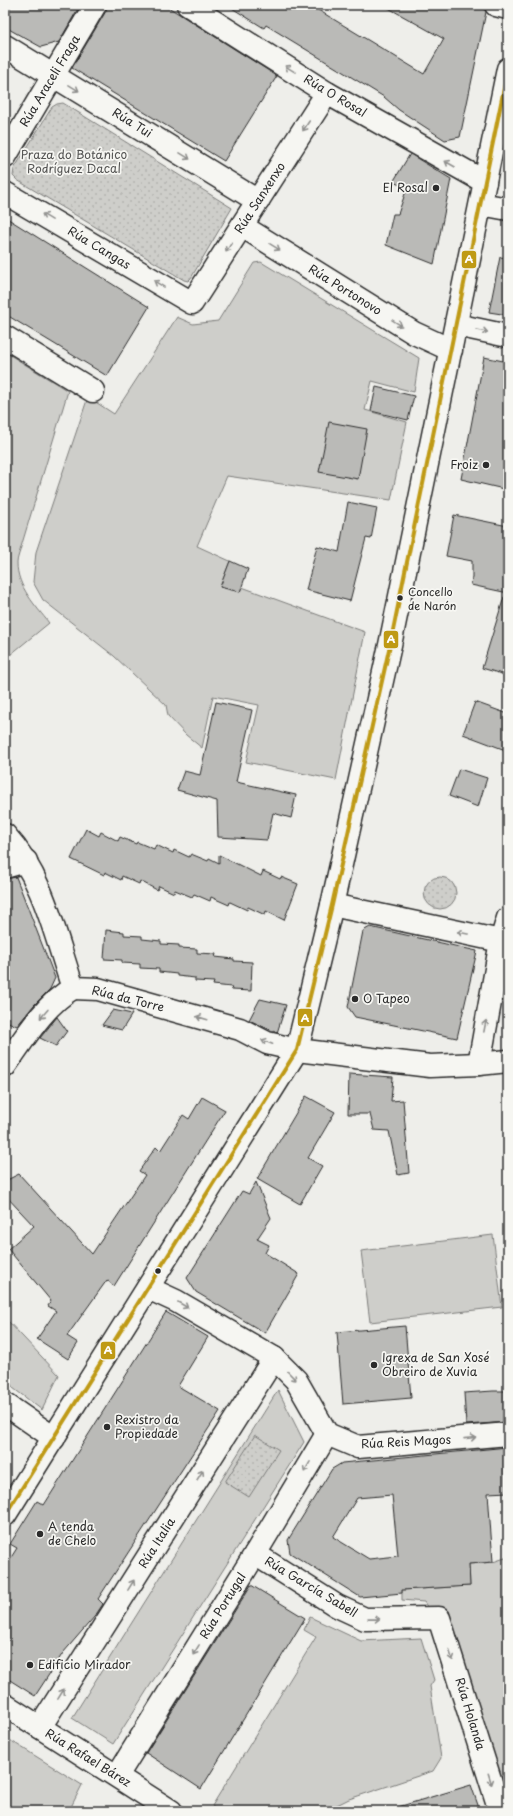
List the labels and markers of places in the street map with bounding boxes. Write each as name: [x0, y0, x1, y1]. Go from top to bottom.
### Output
place label: El Rosal: [383, 178, 428, 196]
marker: El Rosal: [431, 183, 441, 193]
place label: Froiz: [450, 455, 478, 473]
marker: Froiz: [481, 460, 491, 470]
place label: Concello de Narón: [408, 583, 456, 614]
marker: Concello de Narón: [395, 593, 405, 603]
place label: O Tapeo: [363, 989, 410, 1007]
marker: O Tapeo: [350, 994, 360, 1004]
unlabelled marker: [153, 1266, 163, 1276]
place label: Igrexa de San Xosé Obreiro de Xuvia: [382, 1348, 489, 1380]
marker: Igrexa de San Xosé Obreiro de Xuvia: [369, 1360, 379, 1370]
place label: Rexistro da Propiedade: [115, 1410, 179, 1442]
marker: Rexistro da Propiedade: [102, 1422, 112, 1432]
place label: A tenda de Chelo: [48, 1517, 97, 1549]
marker: A tenda de Chelo: [35, 1529, 45, 1539]
place label: Edificio Mirador: [38, 1655, 131, 1673]
marker: Edificio Mirador: [25, 1660, 35, 1670]

